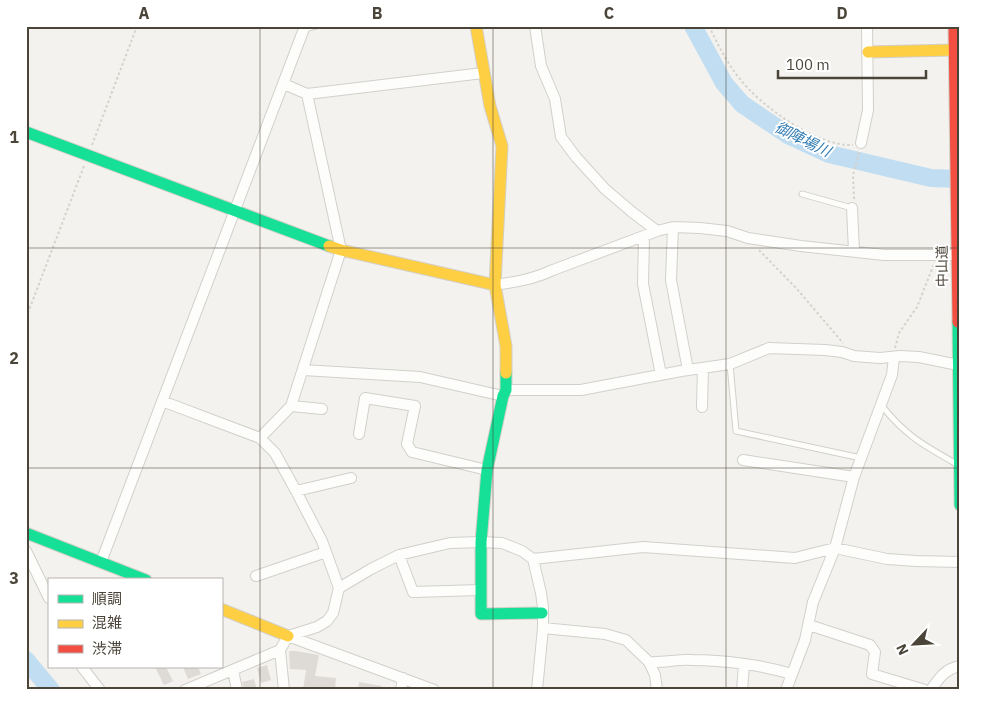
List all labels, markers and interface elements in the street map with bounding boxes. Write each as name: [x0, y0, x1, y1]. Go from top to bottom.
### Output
text: A: [139, 3, 150, 23]
text: B: [372, 3, 383, 23]
text: C: [604, 3, 614, 23]
text: D: [836, 3, 848, 23]
scale bar: [778, 48, 926, 80]
text: 100 m: [786, 55, 830, 74]
water label: 御陣場川: [772, 117, 836, 162]
text: 1: [9, 127, 19, 147]
street label: 中山道: [933, 245, 951, 287]
text: 2: [9, 348, 19, 368]
text: 3: [9, 568, 19, 588]
legend: [48, 578, 222, 668]
text: 順調: [92, 589, 122, 608]
text: 混雑: [92, 613, 122, 632]
north arrow: [888, 618, 938, 668]
text: 渋滞: [92, 639, 122, 658]
text: N: [892, 641, 913, 658]

